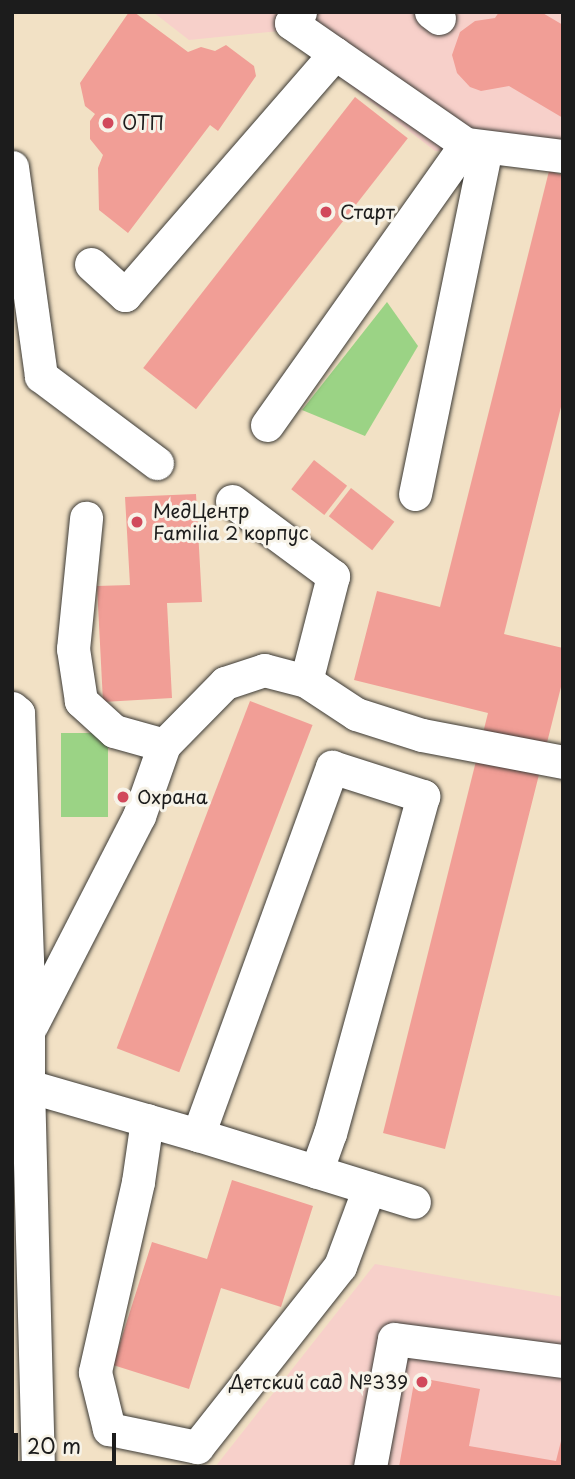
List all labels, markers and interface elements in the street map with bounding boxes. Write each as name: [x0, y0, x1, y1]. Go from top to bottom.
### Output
place label: ОТП: [122, 112, 164, 134]
marker: ОТП: [100, 115, 116, 131]
place label: Старт: [340, 201, 395, 223]
marker: Старт: [318, 204, 334, 220]
place label: МедЦентр Familia 2 корпус: [153, 500, 310, 544]
marker: МедЦентр Familia 2 корпус: [127, 512, 147, 532]
place label: Охрана: [137, 786, 208, 808]
marker: Охрана: [115, 789, 131, 805]
place label: Детский сад №339: [228, 1371, 408, 1393]
marker: Детский сад №339: [414, 1374, 430, 1390]
scale bar: [18, 1420, 119, 1464]
text: 20 m: [27, 1429, 81, 1461]

